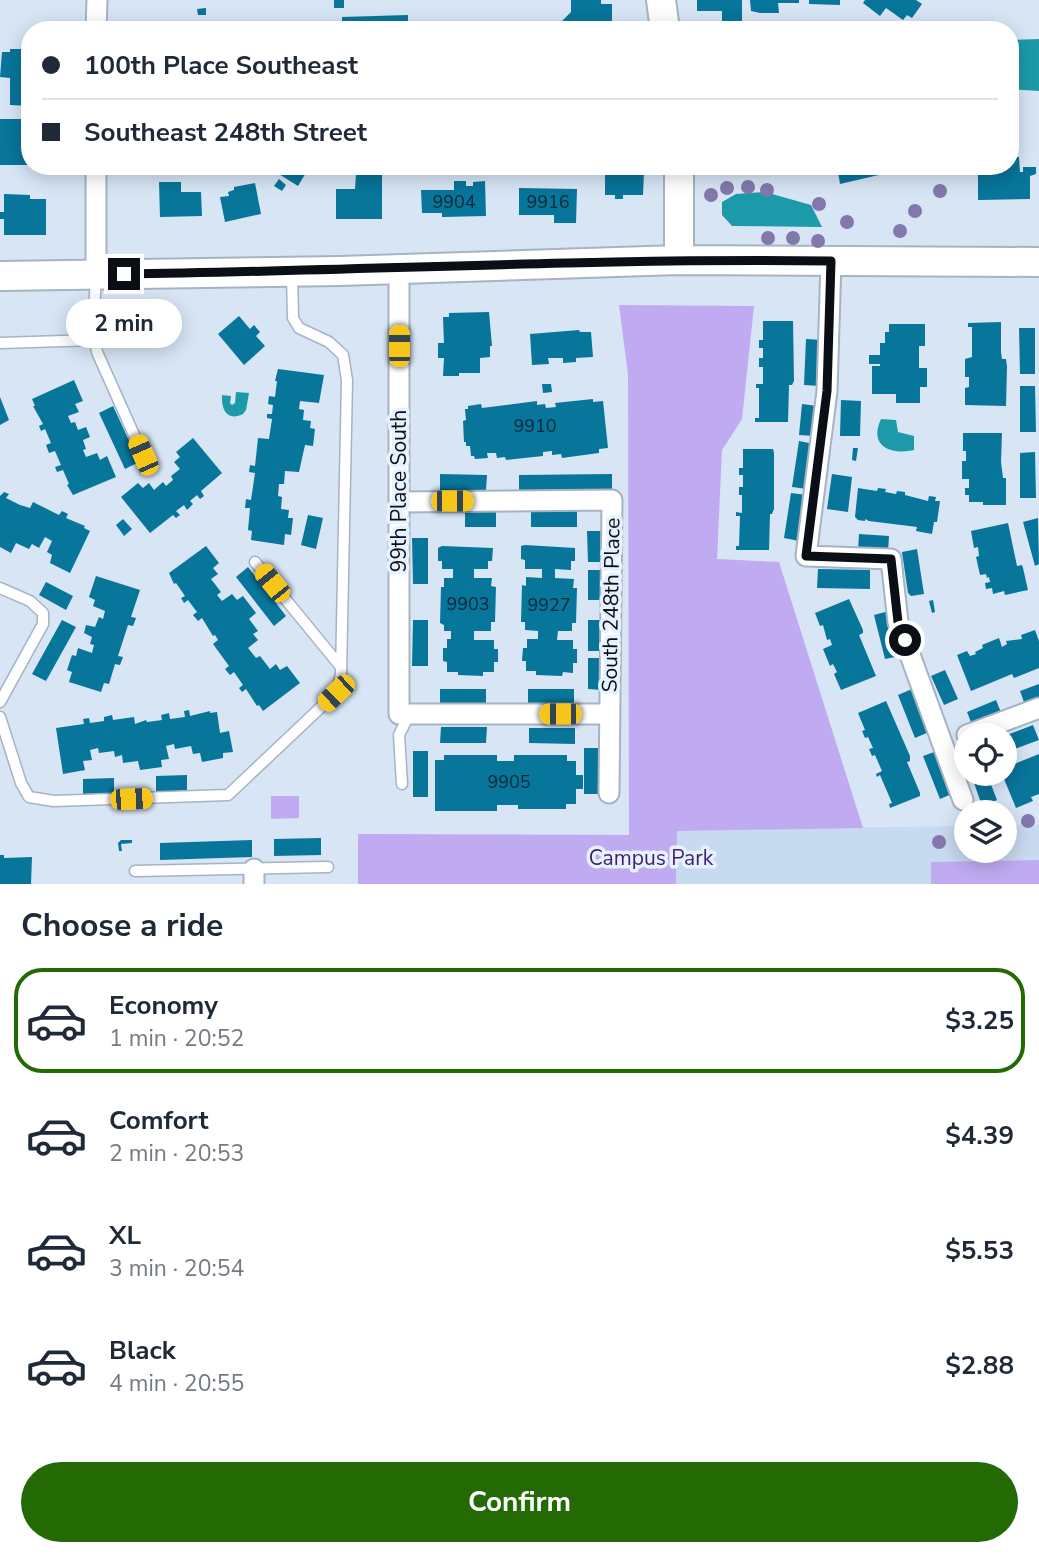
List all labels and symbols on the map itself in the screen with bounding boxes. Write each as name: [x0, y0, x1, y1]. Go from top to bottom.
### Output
house number: 9904: [432, 190, 476, 214]
house number: 9916: [526, 190, 570, 214]
route end: [108, 258, 140, 290]
callout: 2 min: [66, 298, 182, 348]
car: [389, 325, 410, 367]
street label: 99th Place South: [385, 410, 413, 572]
house number: 9910: [513, 414, 557, 438]
car: [125, 432, 162, 478]
car: [432, 491, 474, 512]
street label: South 248th Place: [595, 517, 627, 693]
car: [251, 560, 294, 606]
house number: 9903: [446, 592, 490, 616]
house number: 9927: [527, 593, 571, 617]
route start: [889, 624, 921, 656]
car: [314, 671, 359, 715]
car: [540, 704, 582, 725]
house number: 9905: [487, 770, 531, 794]
car: [110, 788, 153, 810]
park label: Campus Park: [589, 844, 714, 872]

